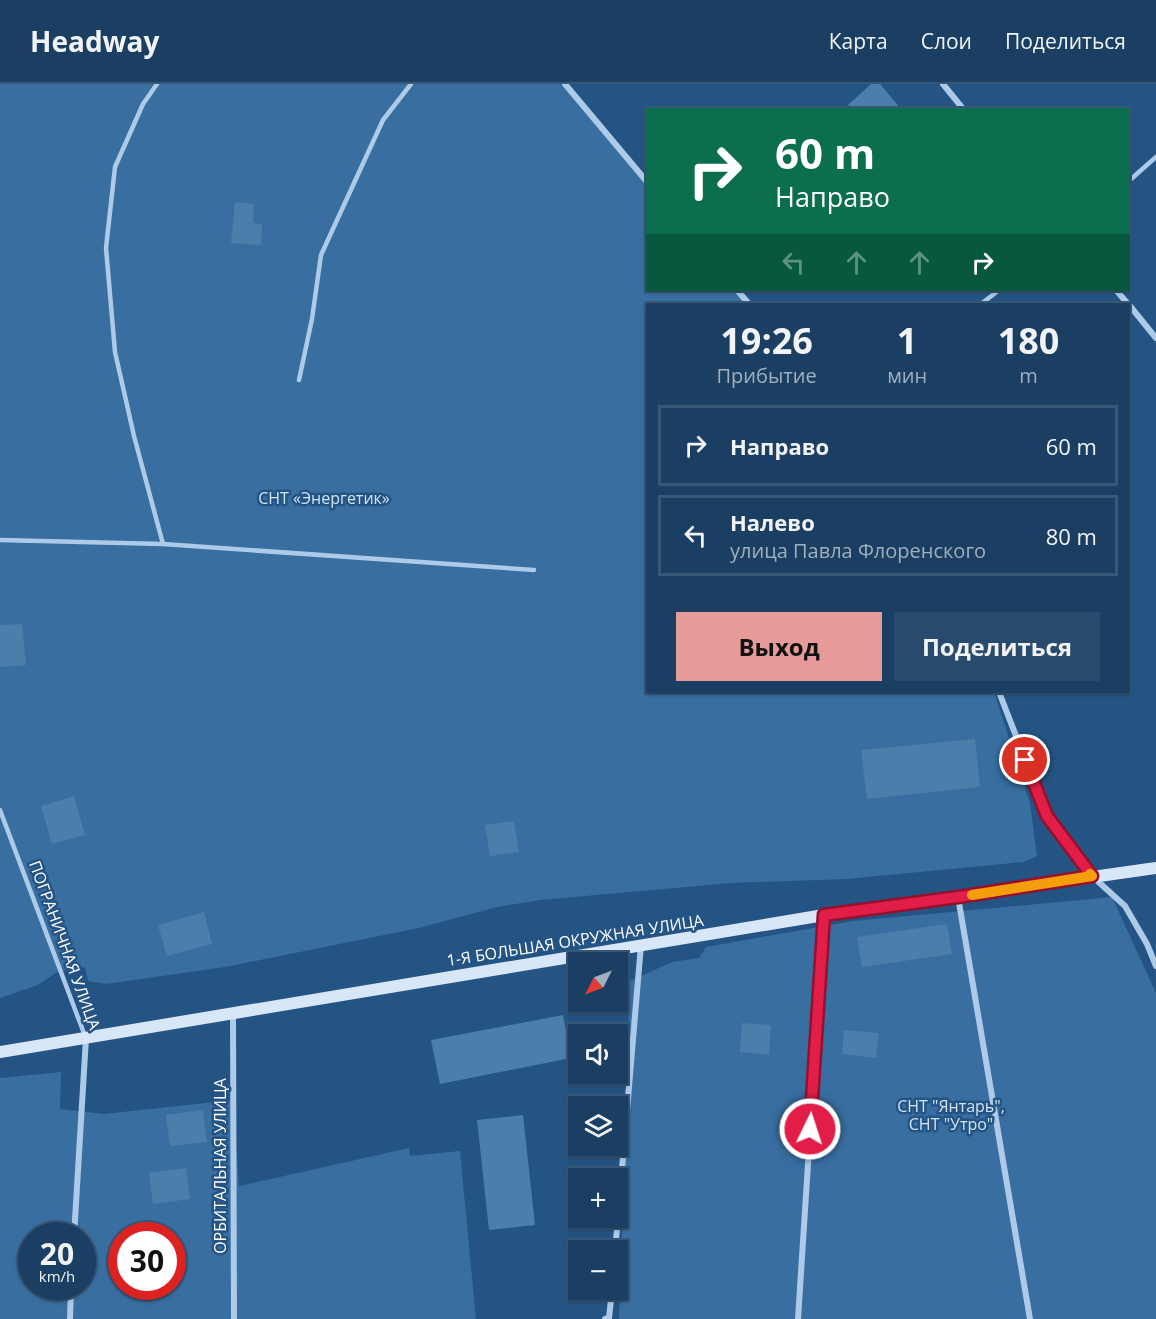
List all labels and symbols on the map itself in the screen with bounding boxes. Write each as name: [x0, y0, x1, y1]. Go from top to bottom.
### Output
park label: СНТ «Энергетик»: [258, 487, 390, 509]
pin: [999, 734, 1050, 785]
street label: ПОГРАНИЧНАЯ УЛИЦА: [24, 857, 106, 1034]
street label: 1-Я БОЛЬШАЯ ОКРУЖНАЯ УЛИЦА: [445, 909, 706, 971]
north arrow: [568, 952, 628, 1012]
street label: ОРБИТАЛЬНАЯ УЛИЦА: [209, 1077, 231, 1254]
park label: СНТ "Янтарь", СНТ "Утро": [897, 1095, 1005, 1135]
position arrow: [778, 1097, 842, 1161]
speed limit sign: 30: [108, 1222, 186, 1300]

